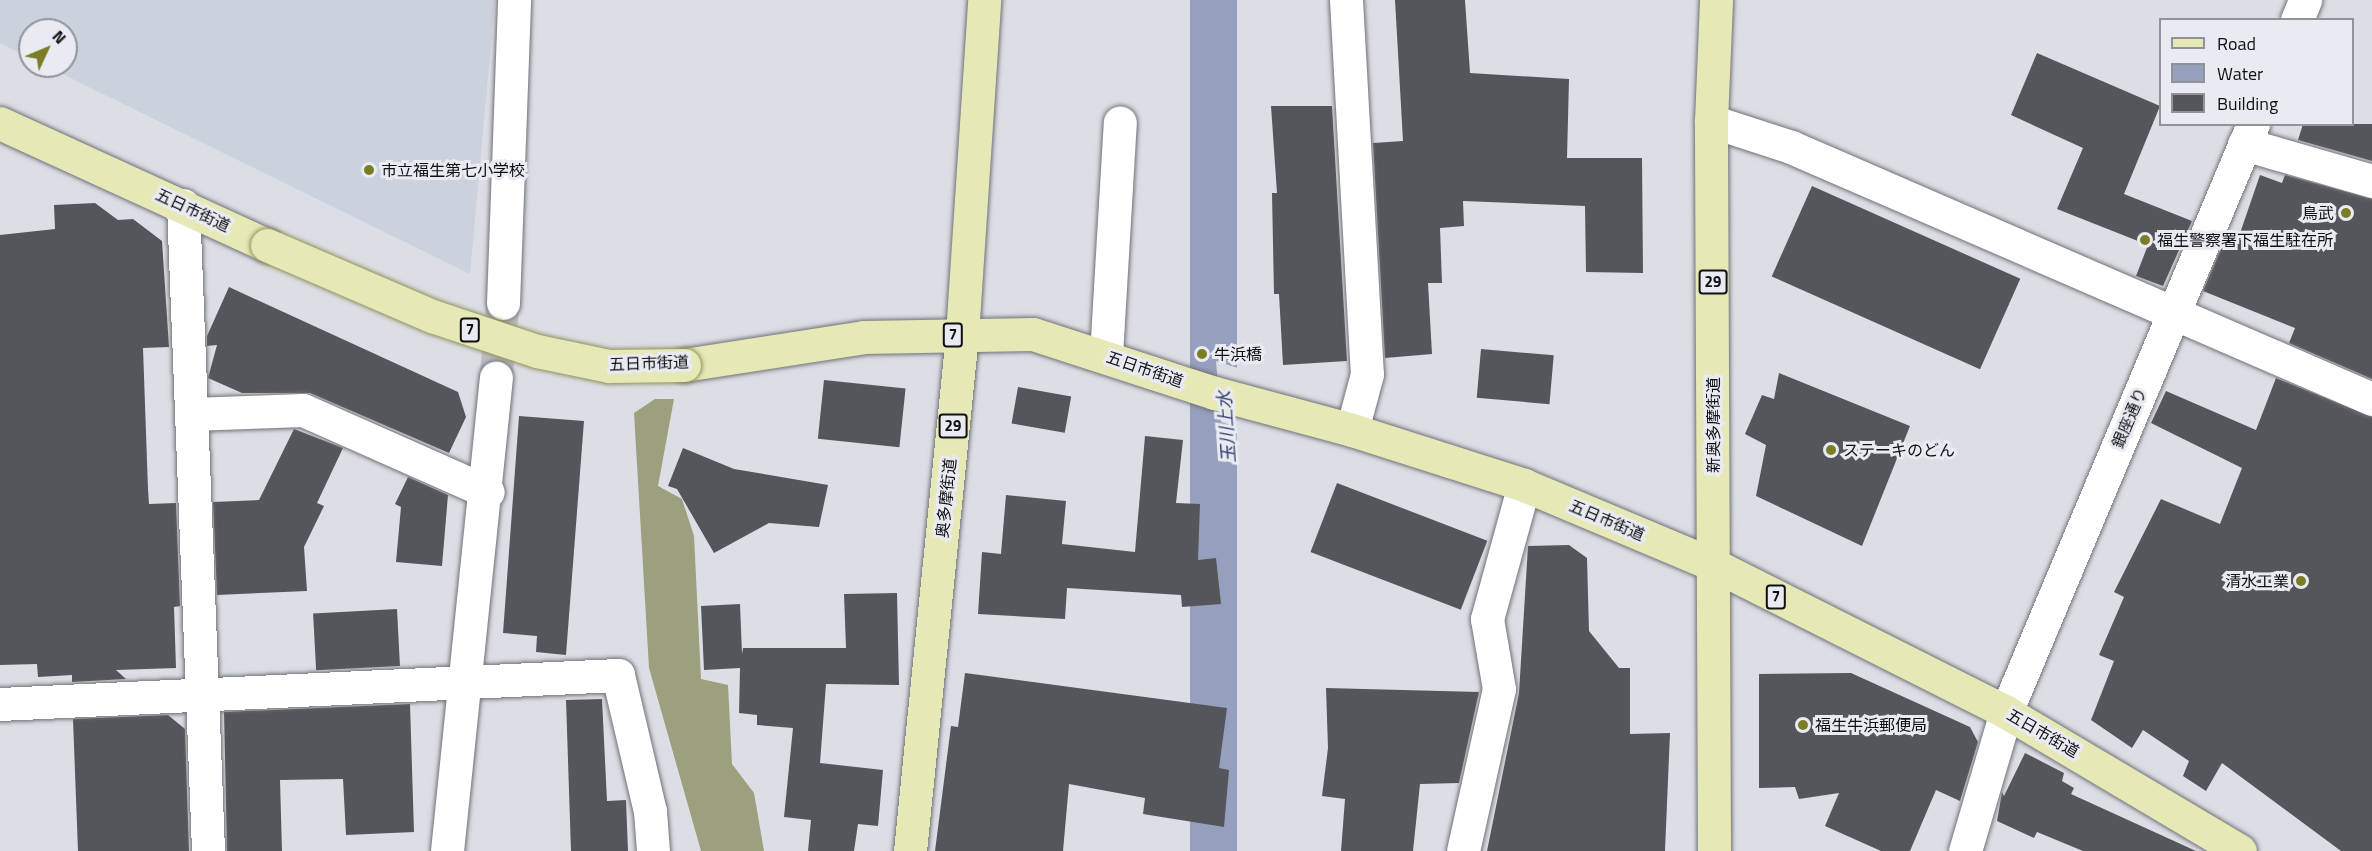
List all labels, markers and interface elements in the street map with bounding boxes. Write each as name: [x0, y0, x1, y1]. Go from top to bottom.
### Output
north arrow: [18, 18, 78, 78]
legend: [2159, 18, 2354, 126]
text: N: [47, 25, 72, 49]
text: Road: [2217, 30, 2256, 57]
text: Water: [2217, 60, 2263, 87]
text: Building: [2217, 90, 2278, 117]
place label: 市立福生第七小学校: [381, 160, 525, 180]
marker: 市立福生第七小学校: [362, 163, 376, 177]
street label: 五日市街道: [153, 184, 233, 236]
place label: 鳥武: [2302, 203, 2334, 223]
marker: 鳥武: [2339, 206, 2353, 220]
place label: 福生警察署下福生駐在所: [2157, 230, 2333, 250]
marker: 福生警察署下福生駐在所: [2138, 233, 2152, 247]
road number: 29: [1698, 270, 1728, 294]
road number: 7: [460, 318, 480, 342]
road number: 7: [942, 323, 964, 347]
place label: 牛浜橋: [1214, 344, 1262, 364]
street label: 五日市街道: [1104, 347, 1186, 391]
marker: 牛浜橋: [1195, 347, 1209, 361]
street label: 五日市街道: [609, 352, 689, 374]
street label: 新奥多摩街道: [1703, 377, 1723, 473]
street label: 銀座通り: [2108, 385, 2150, 451]
water label: 玉川上水: [1214, 390, 1240, 464]
road number: 29: [938, 414, 968, 438]
place label: ステーキのどん: [1843, 440, 1955, 460]
marker: ステーキのどん: [1824, 443, 1838, 457]
street label: 奥多摩街道: [932, 457, 960, 539]
street label: 五日市街道: [1566, 496, 1648, 544]
place label: 清水工業: [2225, 571, 2289, 591]
marker: 清水工業: [2294, 574, 2308, 588]
road number: 7: [1766, 585, 1786, 609]
street label: 五日市街道: [2004, 705, 2082, 761]
place label: 福生牛浜郵便局: [1815, 715, 1927, 735]
marker: 福生牛浜郵便局: [1796, 718, 1810, 732]

